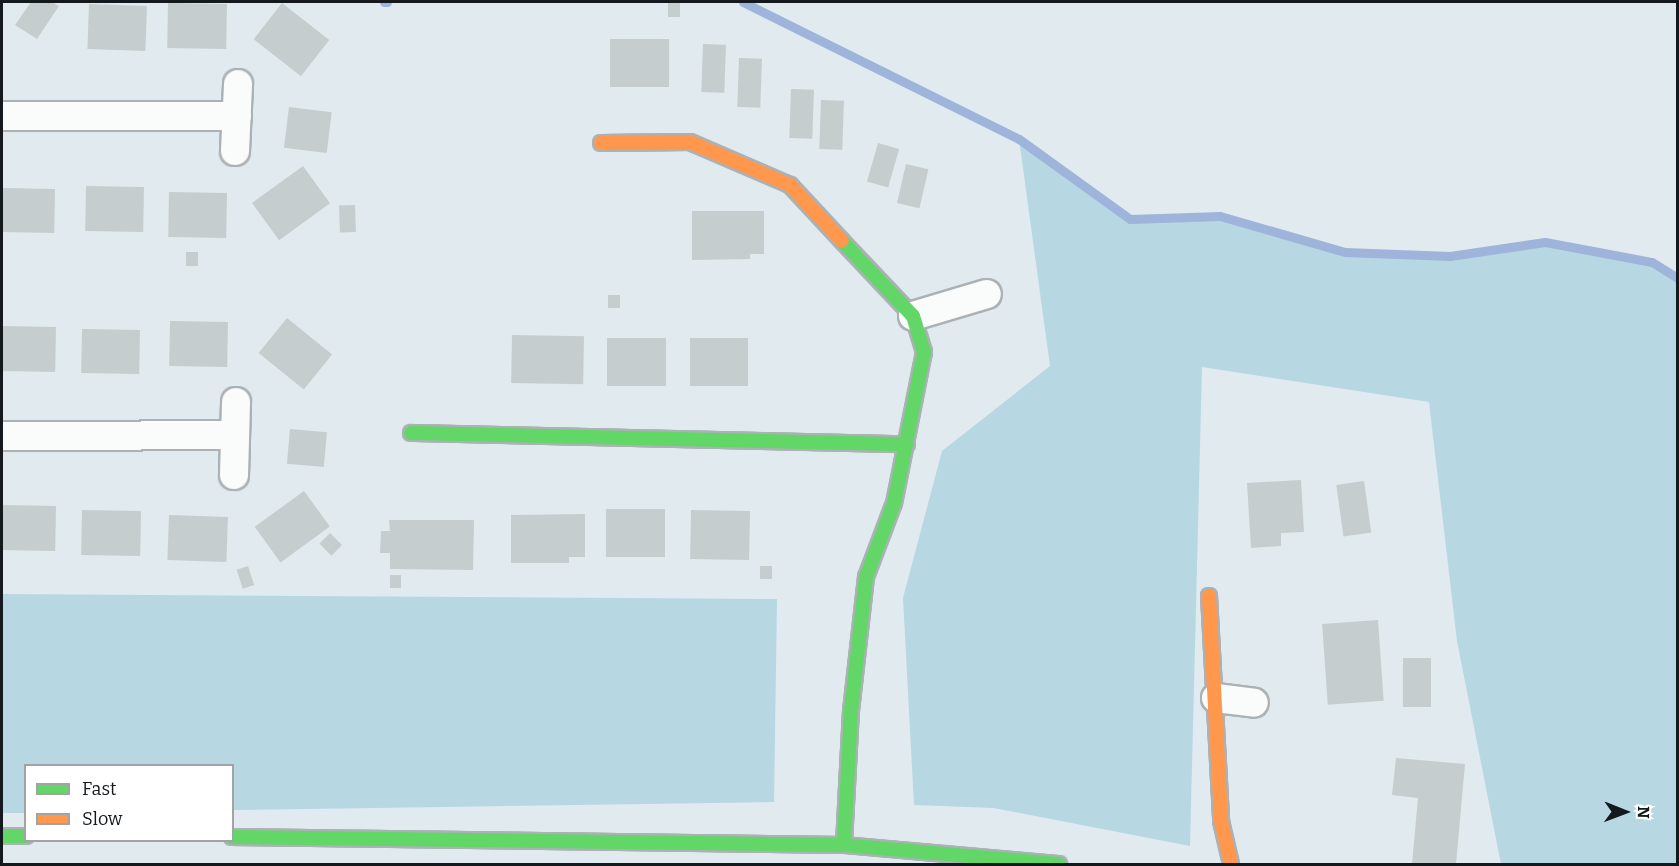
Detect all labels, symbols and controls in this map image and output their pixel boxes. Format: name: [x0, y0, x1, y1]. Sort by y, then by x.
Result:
legend: [24, 764, 234, 842]
text: Fast: [82, 778, 117, 800]
north arrow: [1595, 782, 1655, 842]
text: N: [1634, 806, 1653, 819]
text: Slow: [82, 808, 122, 830]

